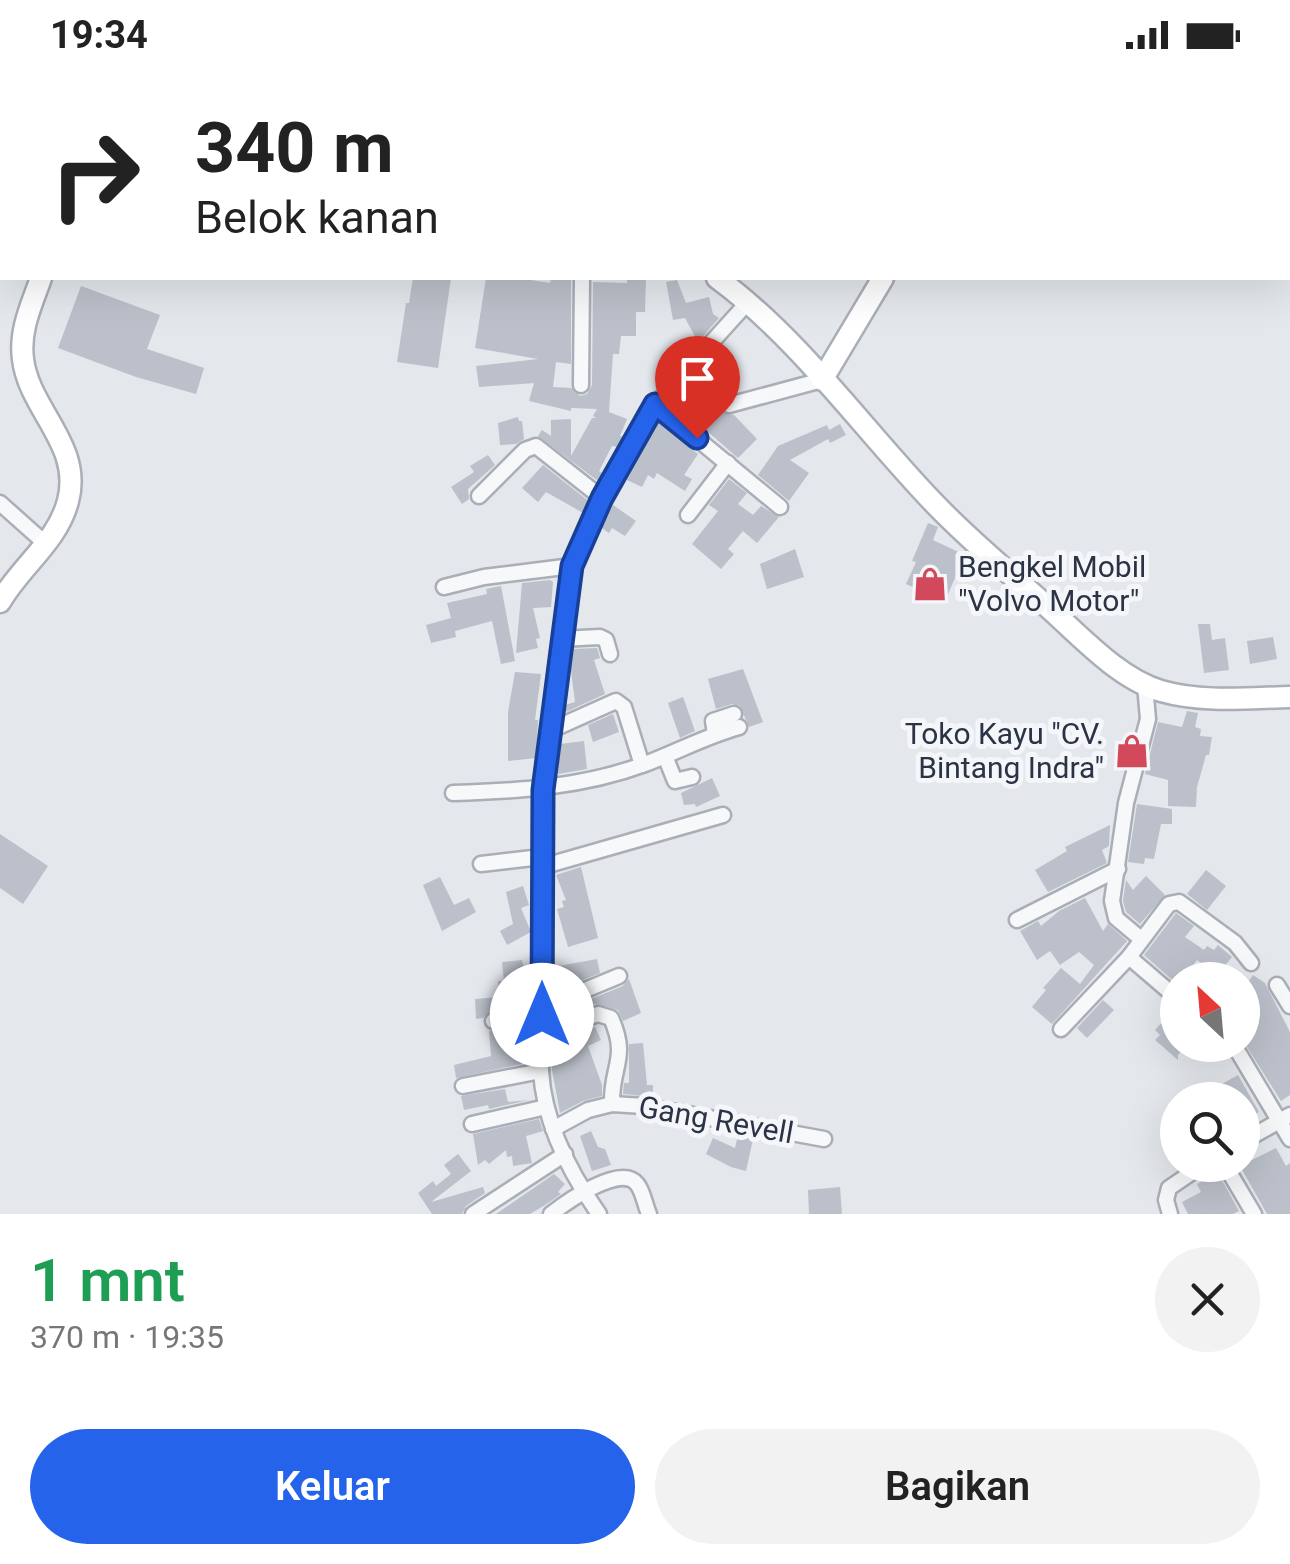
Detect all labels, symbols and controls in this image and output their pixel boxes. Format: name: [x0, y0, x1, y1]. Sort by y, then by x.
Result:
text: 19:34: [50, 13, 148, 57]
text: 340 m: [195, 107, 394, 189]
icon: right: [30, 110, 160, 240]
text: Belok kanan: [195, 191, 439, 244]
pin: [655, 336, 740, 439]
icon: arrive: [670, 351, 725, 406]
place label: Bengkel Mobil "Volvo Motor": [958, 549, 1146, 618]
shop icon: Bengkel Mobil "Volvo Motor": [911, 565, 949, 603]
place label: Toko Kayu "CV. Bintang Indra": [905, 716, 1104, 785]
shop icon: Toko Kayu "CV. Bintang Indra": [1113, 732, 1151, 770]
north arrow: [1160, 962, 1260, 1062]
map controls: [1160, 962, 1260, 1182]
position arrow: [490, 963, 594, 1067]
button: search: [1160, 1082, 1260, 1182]
street label: Gang Revell: [636, 1089, 796, 1150]
text: 1 mnt: [30, 1245, 185, 1316]
button: close: [1155, 1247, 1260, 1352]
text: 370 m · 19:35: [30, 1318, 224, 1356]
button: Keluar: [30, 1429, 635, 1544]
button: Bagikan: [655, 1429, 1260, 1544]

